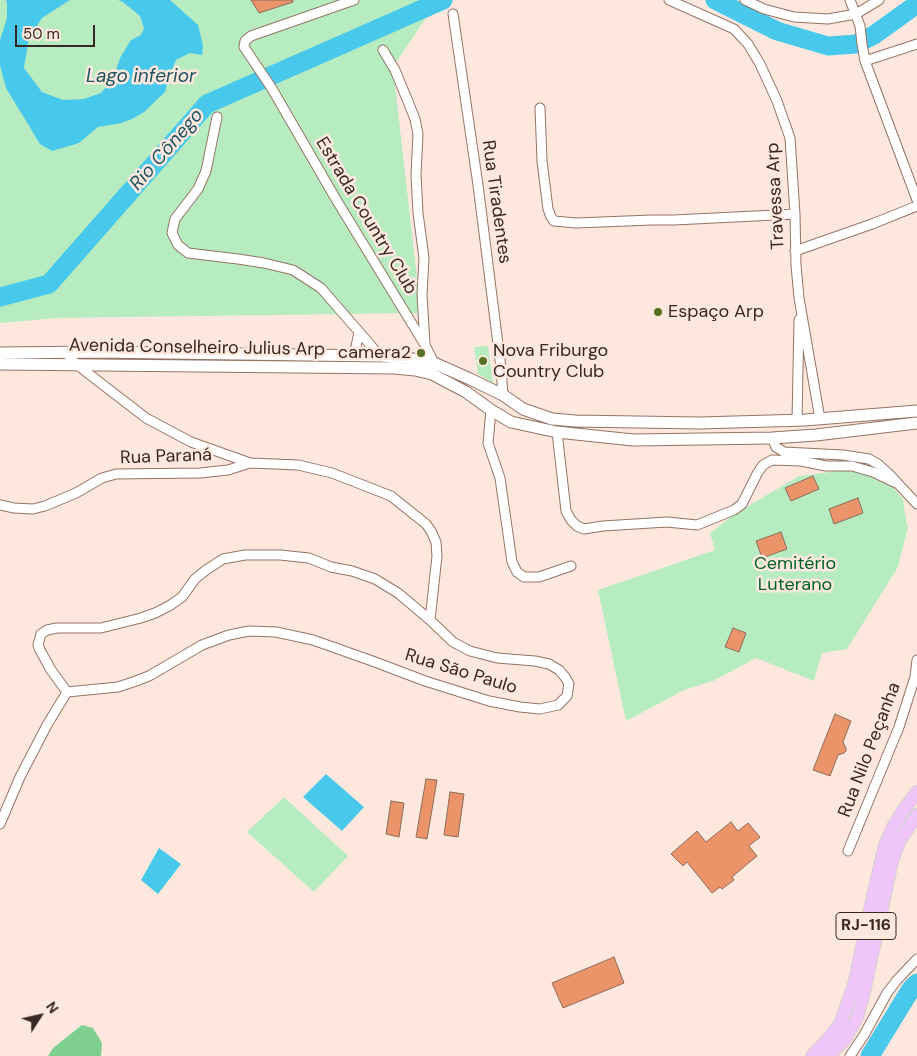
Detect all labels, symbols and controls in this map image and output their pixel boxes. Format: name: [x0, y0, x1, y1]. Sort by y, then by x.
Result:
scale bar: [18, 15, 98, 47]
text: 50 m: [23, 24, 60, 44]
water label: Lago inferior: [86, 66, 196, 88]
water label: Rio Cônego: [125, 105, 209, 195]
street label: Estrada Country Club: [311, 134, 421, 298]
street label: Rua Tiradentes: [477, 139, 515, 265]
street label: Travessa Arp: [762, 142, 790, 250]
place label: Espaço Arp: [668, 301, 764, 323]
marker: Espaço Arp: [652, 306, 664, 318]
street label: Avenida Conselheiro Julius Arp: [69, 335, 325, 361]
place label: Nova Friburgo Country Club: [493, 340, 608, 382]
place label: camera2: [338, 342, 411, 364]
marker: camera2: [415, 347, 427, 359]
marker: Nova Friburgo Country Club: [477, 355, 489, 367]
street label: Rua Paraná: [120, 445, 212, 469]
park label: Cemitério Luterano: [754, 553, 836, 596]
street label: Rua São Paulo: [402, 645, 520, 699]
street label: Rua Nilo Peçanha: [834, 680, 906, 820]
road number: RJ-116: [836, 912, 896, 939]
north arrow: [15, 991, 65, 1041]
text: N: [42, 998, 63, 1017]

